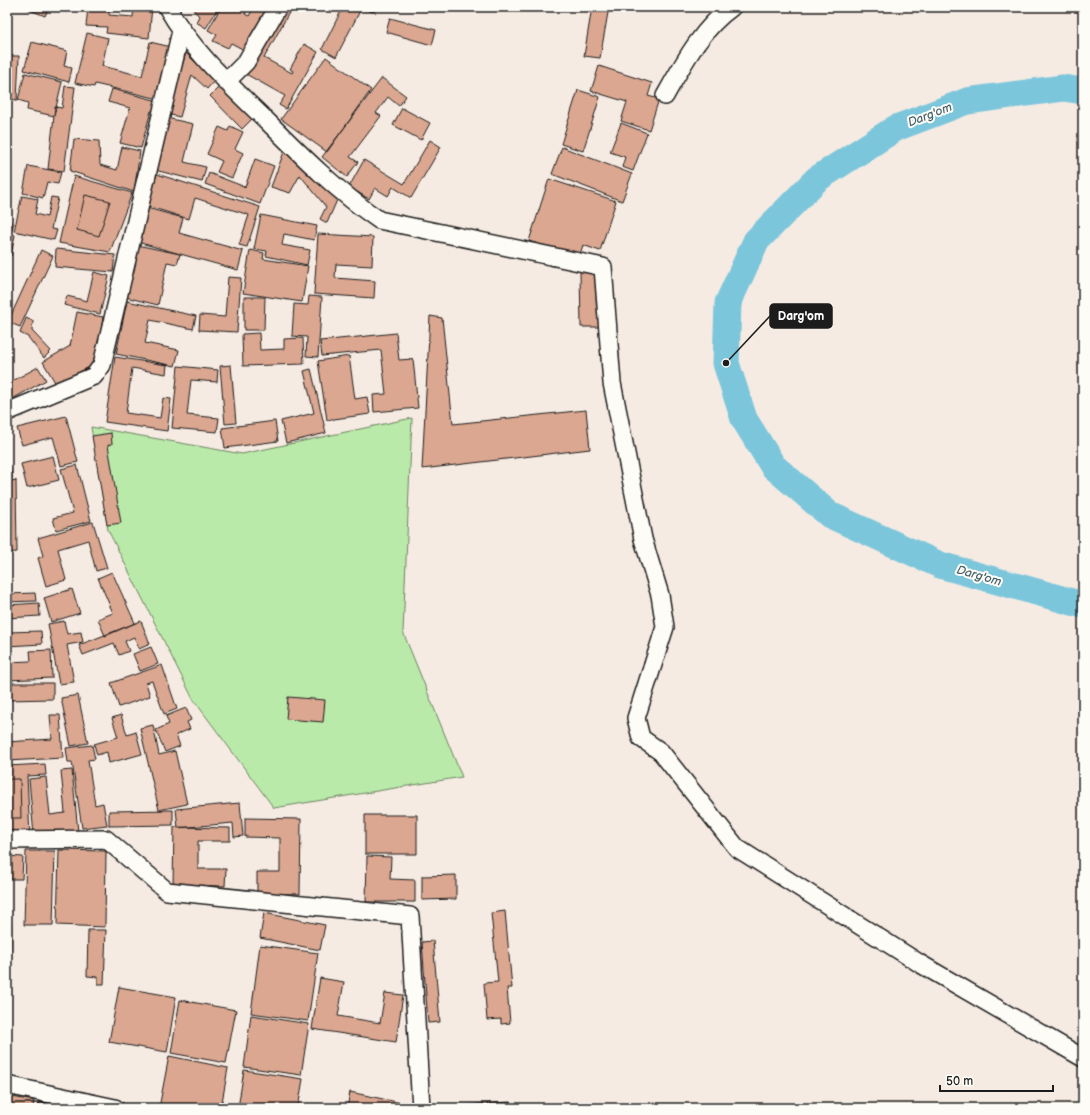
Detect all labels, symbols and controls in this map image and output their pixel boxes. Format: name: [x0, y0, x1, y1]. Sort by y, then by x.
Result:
water label: Darg'om: [906, 100, 954, 130]
callout: Darg'om: [770, 304, 832, 328]
text: Darg'om: [778, 309, 824, 324]
water label: Darg'om: [955, 562, 1003, 590]
scale bar: [940, 1067, 1053, 1093]
text: 50 m: [946, 1074, 973, 1089]

